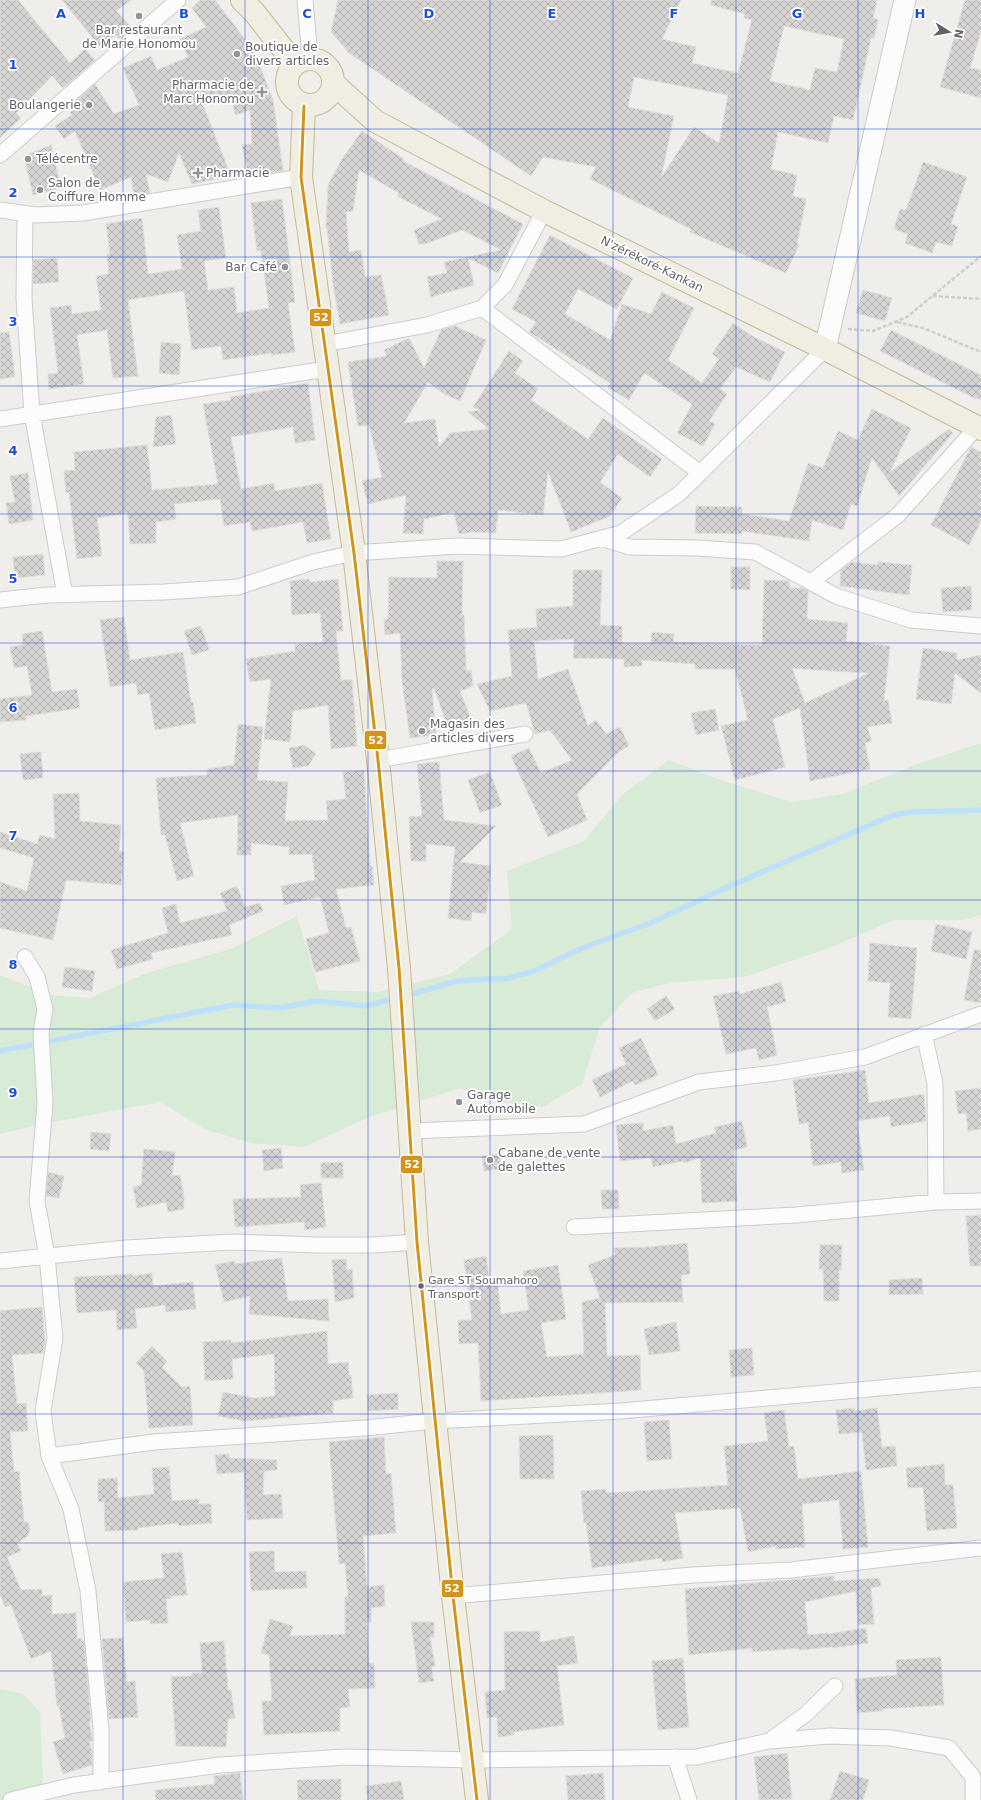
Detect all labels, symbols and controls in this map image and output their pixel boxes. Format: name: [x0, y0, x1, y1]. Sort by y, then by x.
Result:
text: A: [56, 6, 66, 21]
text: B: [179, 6, 189, 21]
text: C: [302, 6, 312, 21]
text: D: [424, 6, 435, 21]
text: E: [548, 6, 556, 21]
text: F: [670, 6, 678, 21]
text: G: [792, 6, 802, 21]
text: H: [915, 6, 925, 21]
marker: Bar restaurant de Marie Honomou: [134, 11, 144, 21]
north arrow: [929, 12, 969, 52]
place label: Bar restaurant de Marie Honomou: [82, 23, 196, 51]
text: N: [951, 28, 966, 40]
place label: Boutique de divers articles: [245, 40, 329, 68]
marker: Boutique de divers articles: [232, 49, 242, 59]
text: 1: [8, 57, 18, 72]
place label: Pharmacie de Marc Honomou: [163, 78, 254, 106]
marker: Pharmacie de Marc Honomou: [257, 87, 267, 97]
place label: Boulangerie: [9, 98, 81, 112]
marker: Boulangerie: [84, 100, 94, 110]
place label: Télécentre: [35, 152, 98, 166]
marker: Télécentre: [23, 154, 33, 164]
place label: Pharmacie: [206, 166, 269, 180]
marker: Pharmacie: [193, 168, 203, 178]
place label: Salon de Coiffure Homme: [48, 176, 146, 204]
text: 2: [8, 185, 18, 200]
marker: Salon de Coiffure Homme: [35, 185, 45, 195]
street label: N'zérékoré-Kankan: [598, 233, 706, 295]
place label: Bar Café: [225, 260, 277, 274]
marker: Bar Café: [280, 262, 290, 272]
line badge: 52: [309, 308, 332, 327]
text: 52: [313, 311, 329, 324]
text: 3: [8, 314, 18, 329]
text: 4: [8, 443, 18, 458]
text: 5: [8, 571, 18, 586]
text: 6: [8, 700, 18, 715]
place label: Magasin des articles divers: [430, 717, 514, 745]
marker: Magasin des articles divers: [417, 726, 427, 736]
line badge: 52: [364, 730, 387, 750]
text: 52: [368, 734, 384, 747]
text: 7: [8, 828, 18, 843]
text: 8: [8, 957, 18, 972]
text: 9: [8, 1085, 18, 1100]
place label: Garage Automobile: [467, 1088, 536, 1116]
marker: Garage Automobile: [454, 1097, 464, 1107]
place label: Cabane de vente de galettes: [498, 1146, 601, 1174]
line badge: 52: [400, 1155, 423, 1174]
marker: Cabane de vente de galettes: [485, 1155, 495, 1165]
text: 52: [404, 1158, 420, 1171]
place label: Gare ST Soumahoro Transport: [427, 1274, 538, 1301]
marker: Gare ST Soumahoro Transport: [416, 1281, 426, 1291]
line badge: 52: [441, 1579, 464, 1598]
text: 52: [444, 1582, 460, 1595]

